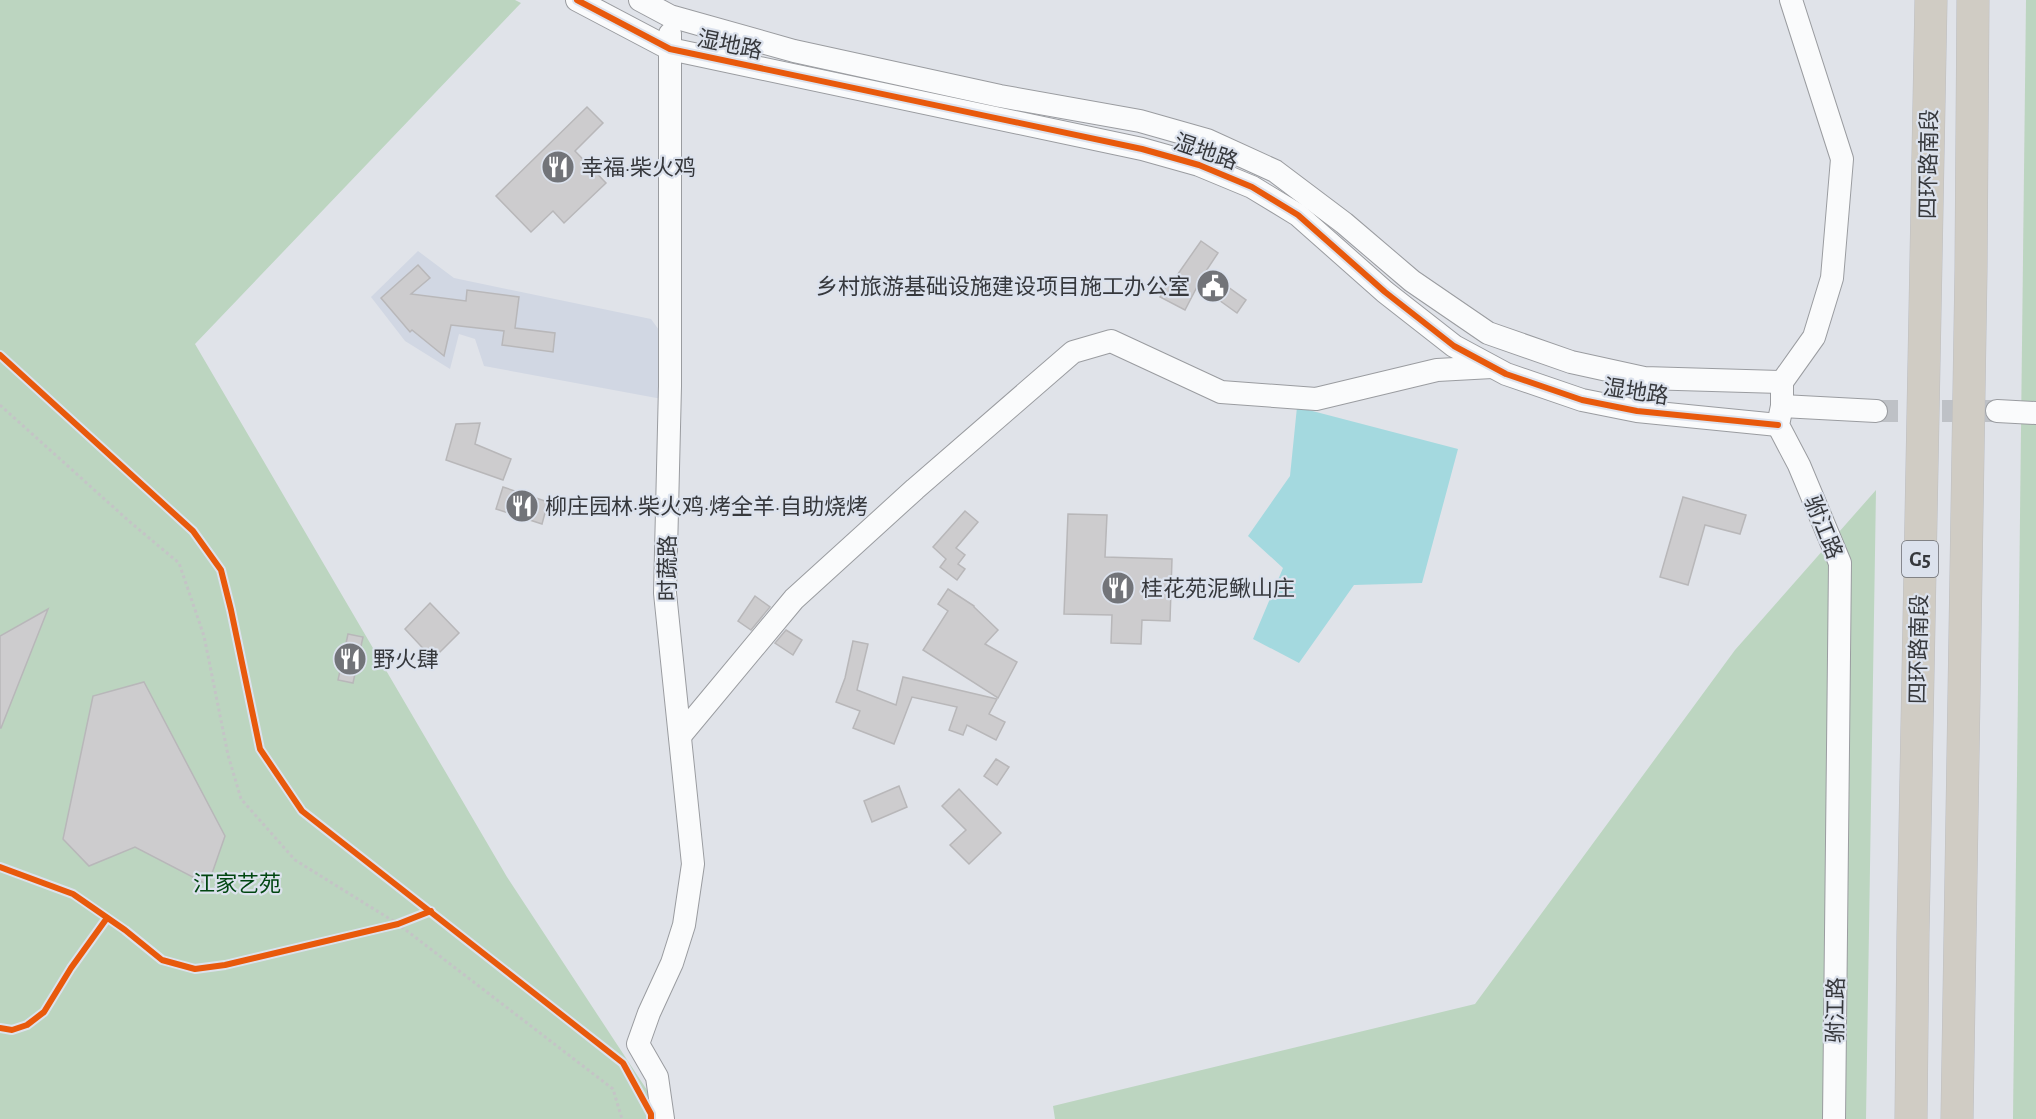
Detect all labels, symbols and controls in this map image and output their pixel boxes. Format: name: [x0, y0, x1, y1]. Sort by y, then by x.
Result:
street label: 湿地路: [695, 26, 765, 63]
street label: 四环路南段: [1916, 109, 1941, 219]
street label: 湿地路: [1171, 130, 1241, 173]
restaurant icon: 幸福·柴火鸡: [540, 149, 576, 185]
place label: 幸福·柴火鸡: [581, 156, 696, 179]
public building icon: 乡村旅游基础设施建设项目施工办公室: [1195, 268, 1231, 304]
place label: 乡村旅游基础设施建设项目施工办公室: [816, 275, 1190, 298]
street label: 湿地路: [1602, 375, 1670, 408]
restaurant icon: 柳庄园林·柴火鸡·烤全羊·自助烧烤: [504, 488, 540, 524]
street label: 驸江路: [1801, 492, 1847, 562]
place label: 柳庄园林·柴火鸡·烤全羊·自助烧烤: [545, 495, 868, 518]
street label: 时蔬路: [656, 535, 679, 601]
road number: G5: [1902, 541, 1938, 577]
restaurant icon: 桂花苑泥鳅山庄: [1100, 570, 1136, 606]
place label: 桂花苑泥鳅山庄: [1141, 577, 1295, 600]
street label: 四环路南段: [1906, 594, 1931, 704]
restaurant icon: 野火肆: [332, 641, 368, 677]
place label: 野火肆: [373, 648, 439, 671]
park label: 江家艺苑: [193, 872, 281, 895]
street label: 驸江路: [1823, 977, 1848, 1043]

